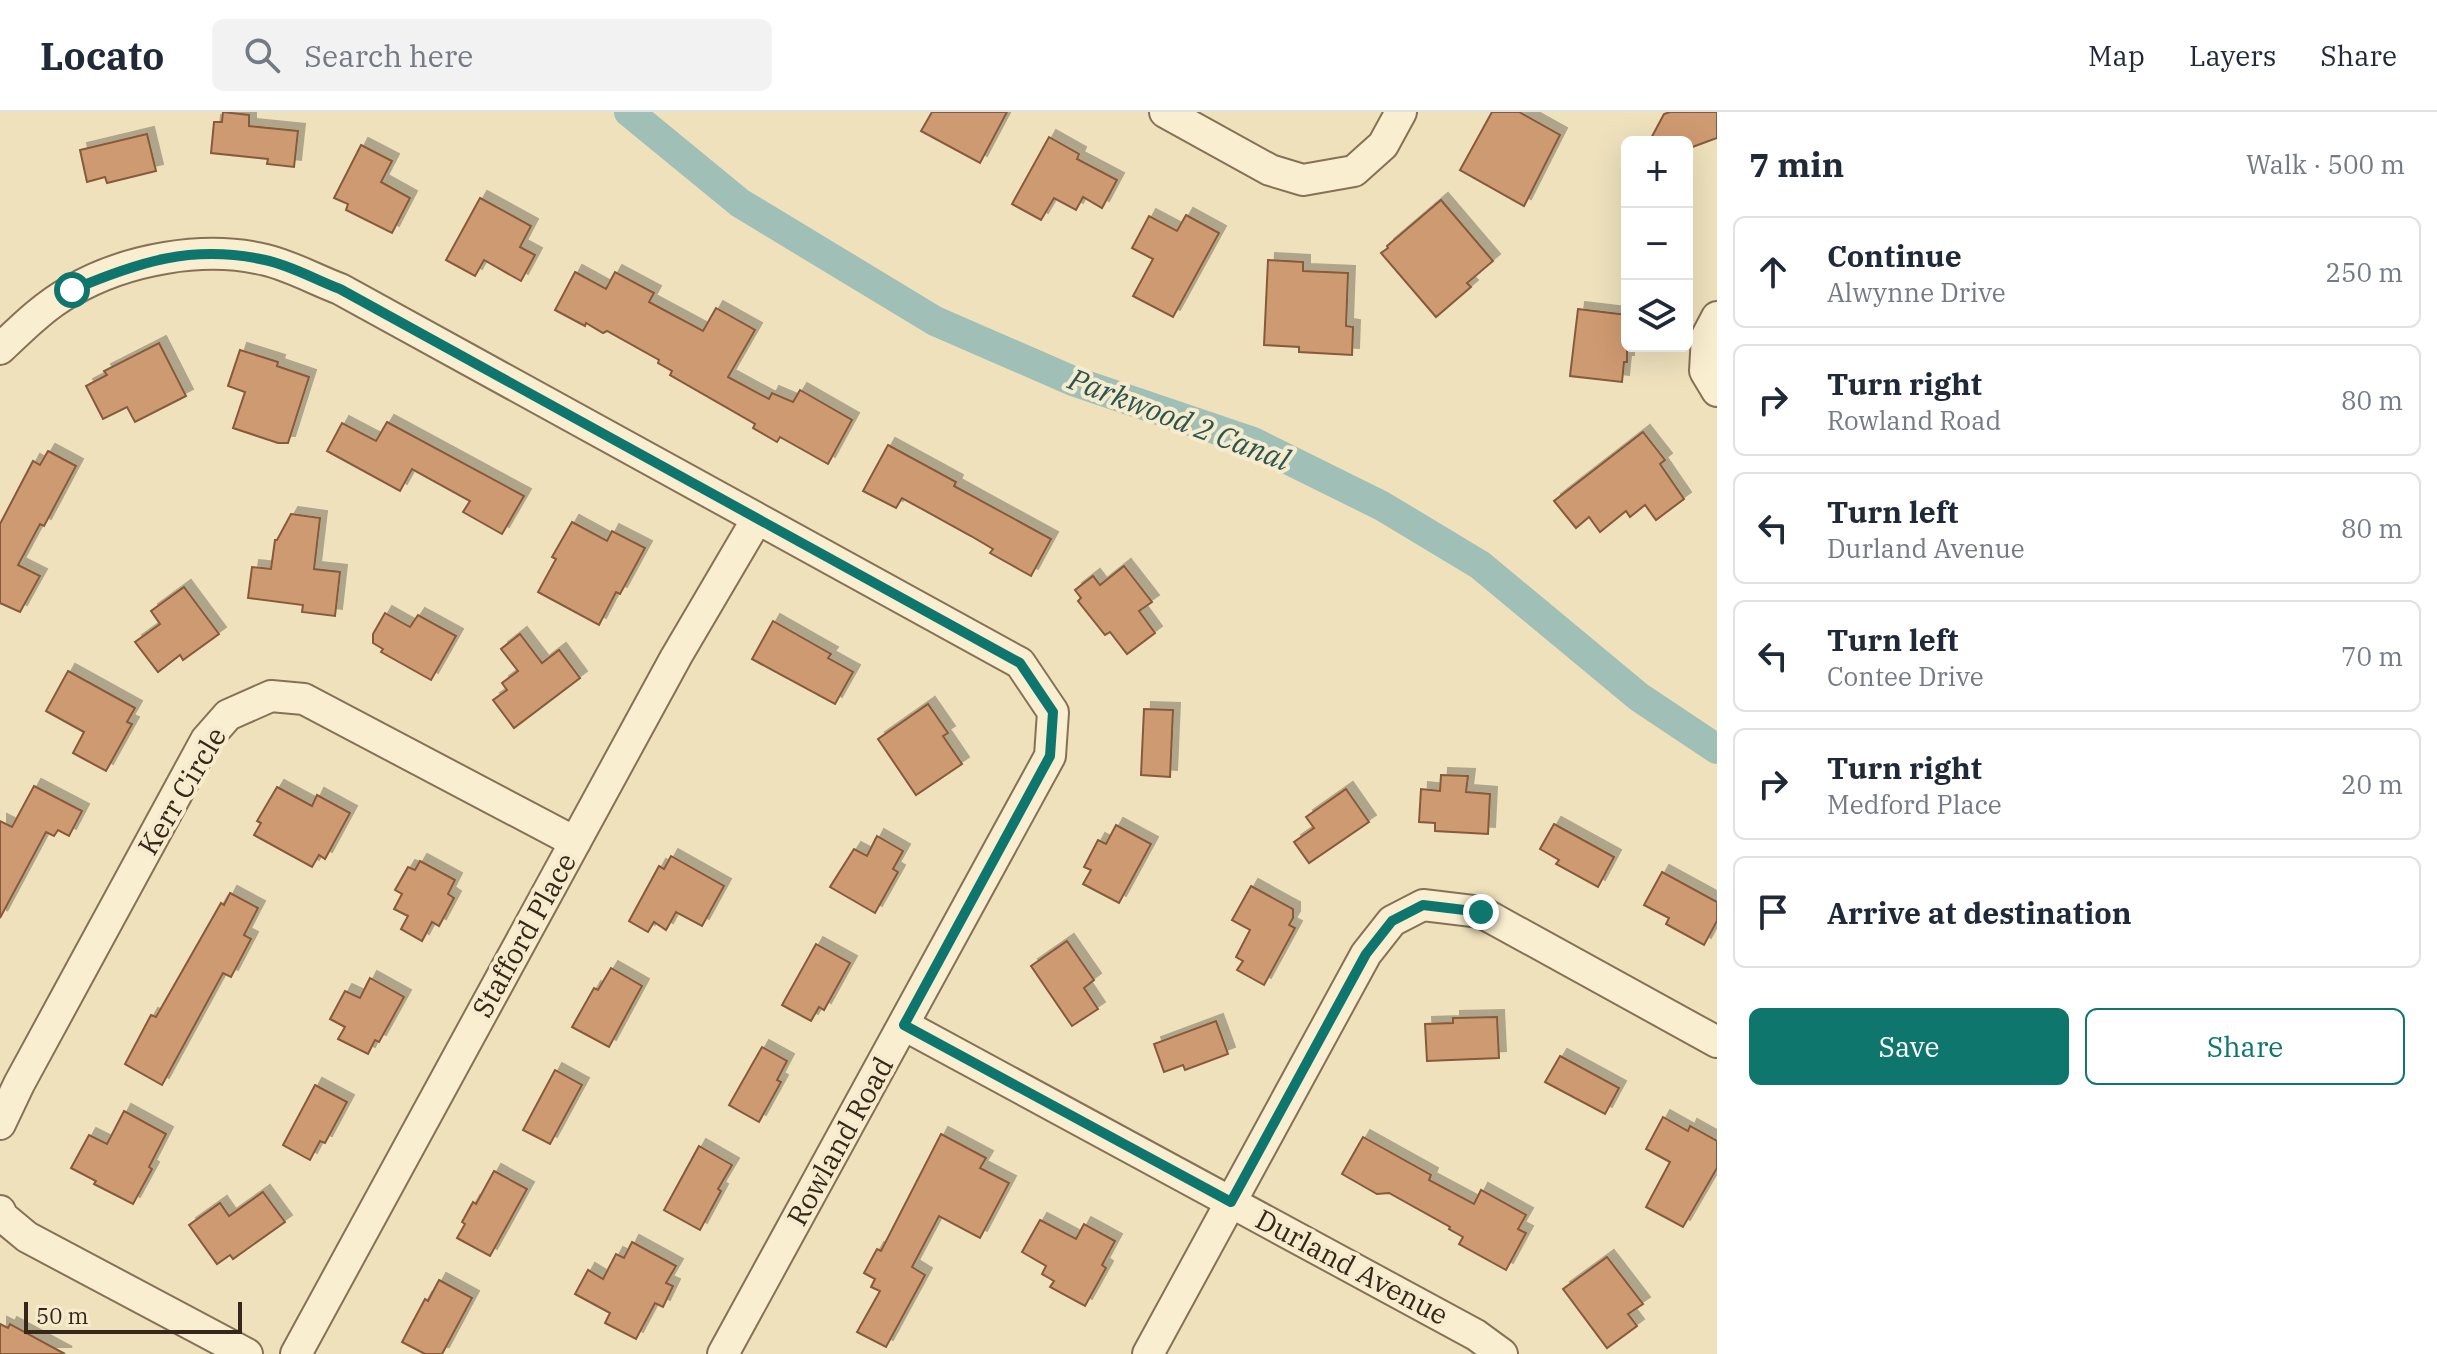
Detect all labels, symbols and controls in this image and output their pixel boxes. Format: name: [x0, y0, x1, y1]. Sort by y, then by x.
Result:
search box: [212, 19, 772, 91]
text: Locato: [40, 31, 164, 80]
icon: search: [240, 33, 284, 77]
text: Search here: [304, 36, 473, 75]
text: Map: [2088, 37, 2145, 74]
text: Layers: [2189, 37, 2276, 74]
text: Share: [2320, 37, 2397, 74]
map controls: [1621, 136, 1693, 352]
button: +: [1621, 136, 1693, 208]
text: 7 min: [1749, 142, 1844, 186]
text: Walk · 500 m: [2246, 147, 2405, 181]
button: −: [1621, 208, 1693, 280]
text: Continue: [1827, 236, 1962, 275]
icon: ahead: [1751, 250, 1795, 294]
text: 250 m: [2325, 255, 2403, 289]
route start: [54, 272, 90, 308]
text: Alwynne Drive: [1827, 275, 2006, 309]
button: layers: [1621, 280, 1693, 352]
water label: Parkwood 2 Canal: [1063, 358, 1296, 479]
text: Turn right: [1827, 364, 1982, 403]
icon: right: [1751, 378, 1795, 422]
text: 80 m: [2341, 383, 2403, 417]
text: Rowland Road: [1827, 403, 2001, 437]
text: Turn left: [1827, 492, 1959, 531]
icon: left: [1751, 506, 1795, 550]
text: 80 m: [2341, 511, 2403, 545]
text: Durland Avenue: [1827, 531, 2025, 565]
text: Turn left: [1827, 620, 1959, 659]
icon: left: [1751, 634, 1795, 678]
text: 70 m: [2341, 639, 2403, 673]
text: Contee Drive: [1827, 659, 1984, 693]
street label: Kerr Circle: [129, 720, 234, 861]
text: Turn right: [1827, 748, 1982, 787]
icon: right: [1751, 762, 1795, 806]
text: 20 m: [2341, 767, 2403, 801]
text: Medford Place: [1827, 787, 2002, 821]
street label: Stafford Place: [463, 846, 584, 1024]
icon: arrive: [1751, 890, 1795, 934]
text: Arrive at destination: [1827, 893, 2132, 932]
route end: [1463, 894, 1499, 930]
button: Save: [1749, 1008, 2069, 1085]
button: Share: [2085, 1008, 2405, 1085]
street label: Rowland Road: [778, 1050, 901, 1232]
street label: Durland Avenue: [1250, 1200, 1455, 1333]
scale bar: [24, 1298, 242, 1334]
text: 50 m: [36, 1301, 88, 1330]

